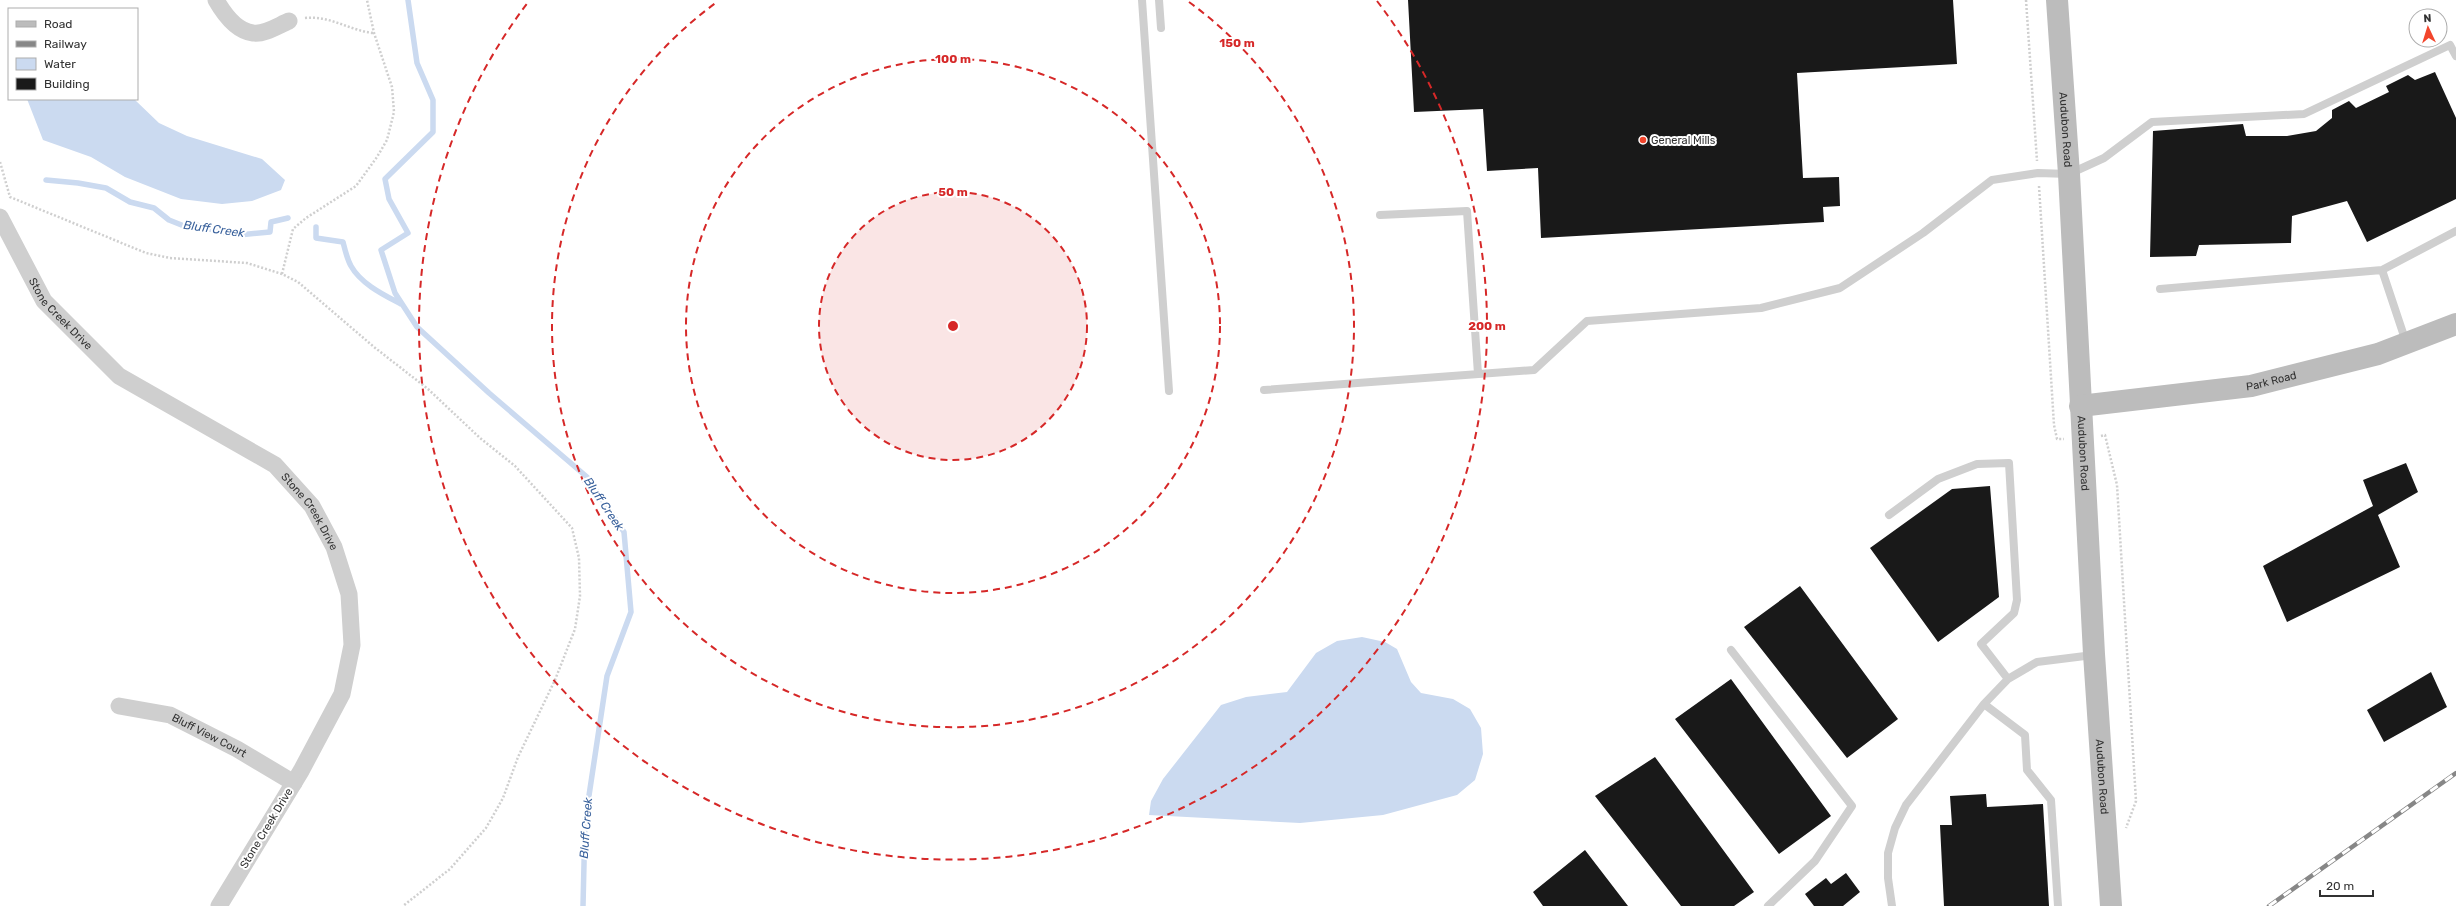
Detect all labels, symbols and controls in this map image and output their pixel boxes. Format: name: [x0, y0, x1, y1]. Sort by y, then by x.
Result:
legend: [8, 8, 138, 100]
north arrow: [2408, 8, 2448, 48]
text: N: [2423, 12, 2432, 25]
text: Road: [44, 17, 72, 31]
text: 150 m: [1219, 36, 1255, 50]
text: Railway: [44, 37, 87, 51]
text: 100 m: [935, 52, 971, 66]
text: Water: [44, 57, 76, 71]
text: Building: [44, 77, 90, 91]
street label: Audubon Road: [2056, 92, 2075, 168]
place label: General Mills: [1651, 134, 1716, 147]
marker: General Mills: [1638, 135, 1648, 145]
text: 50 m: [938, 185, 968, 199]
water label: Bluff Creek: [183, 218, 246, 240]
street label: Stone Creek Drive: [26, 276, 95, 353]
centre of rings: [946, 319, 960, 333]
text: 200 m: [1468, 319, 1506, 333]
street label: Park Road: [2245, 369, 2298, 394]
street label: Audubon Road: [2075, 415, 2091, 491]
street label: Stone Creek Drive: [278, 470, 340, 553]
water label: Bluff Creek: [581, 475, 627, 534]
street label: Bluff View Court: [170, 711, 249, 761]
street label: Audubon Road: [2093, 739, 2111, 815]
street label: Stone Creek Drive: [237, 786, 296, 871]
water label: Bluff Creek: [577, 796, 595, 859]
scale bar: [2320, 872, 2373, 898]
text: 20 m: [2326, 879, 2354, 893]

